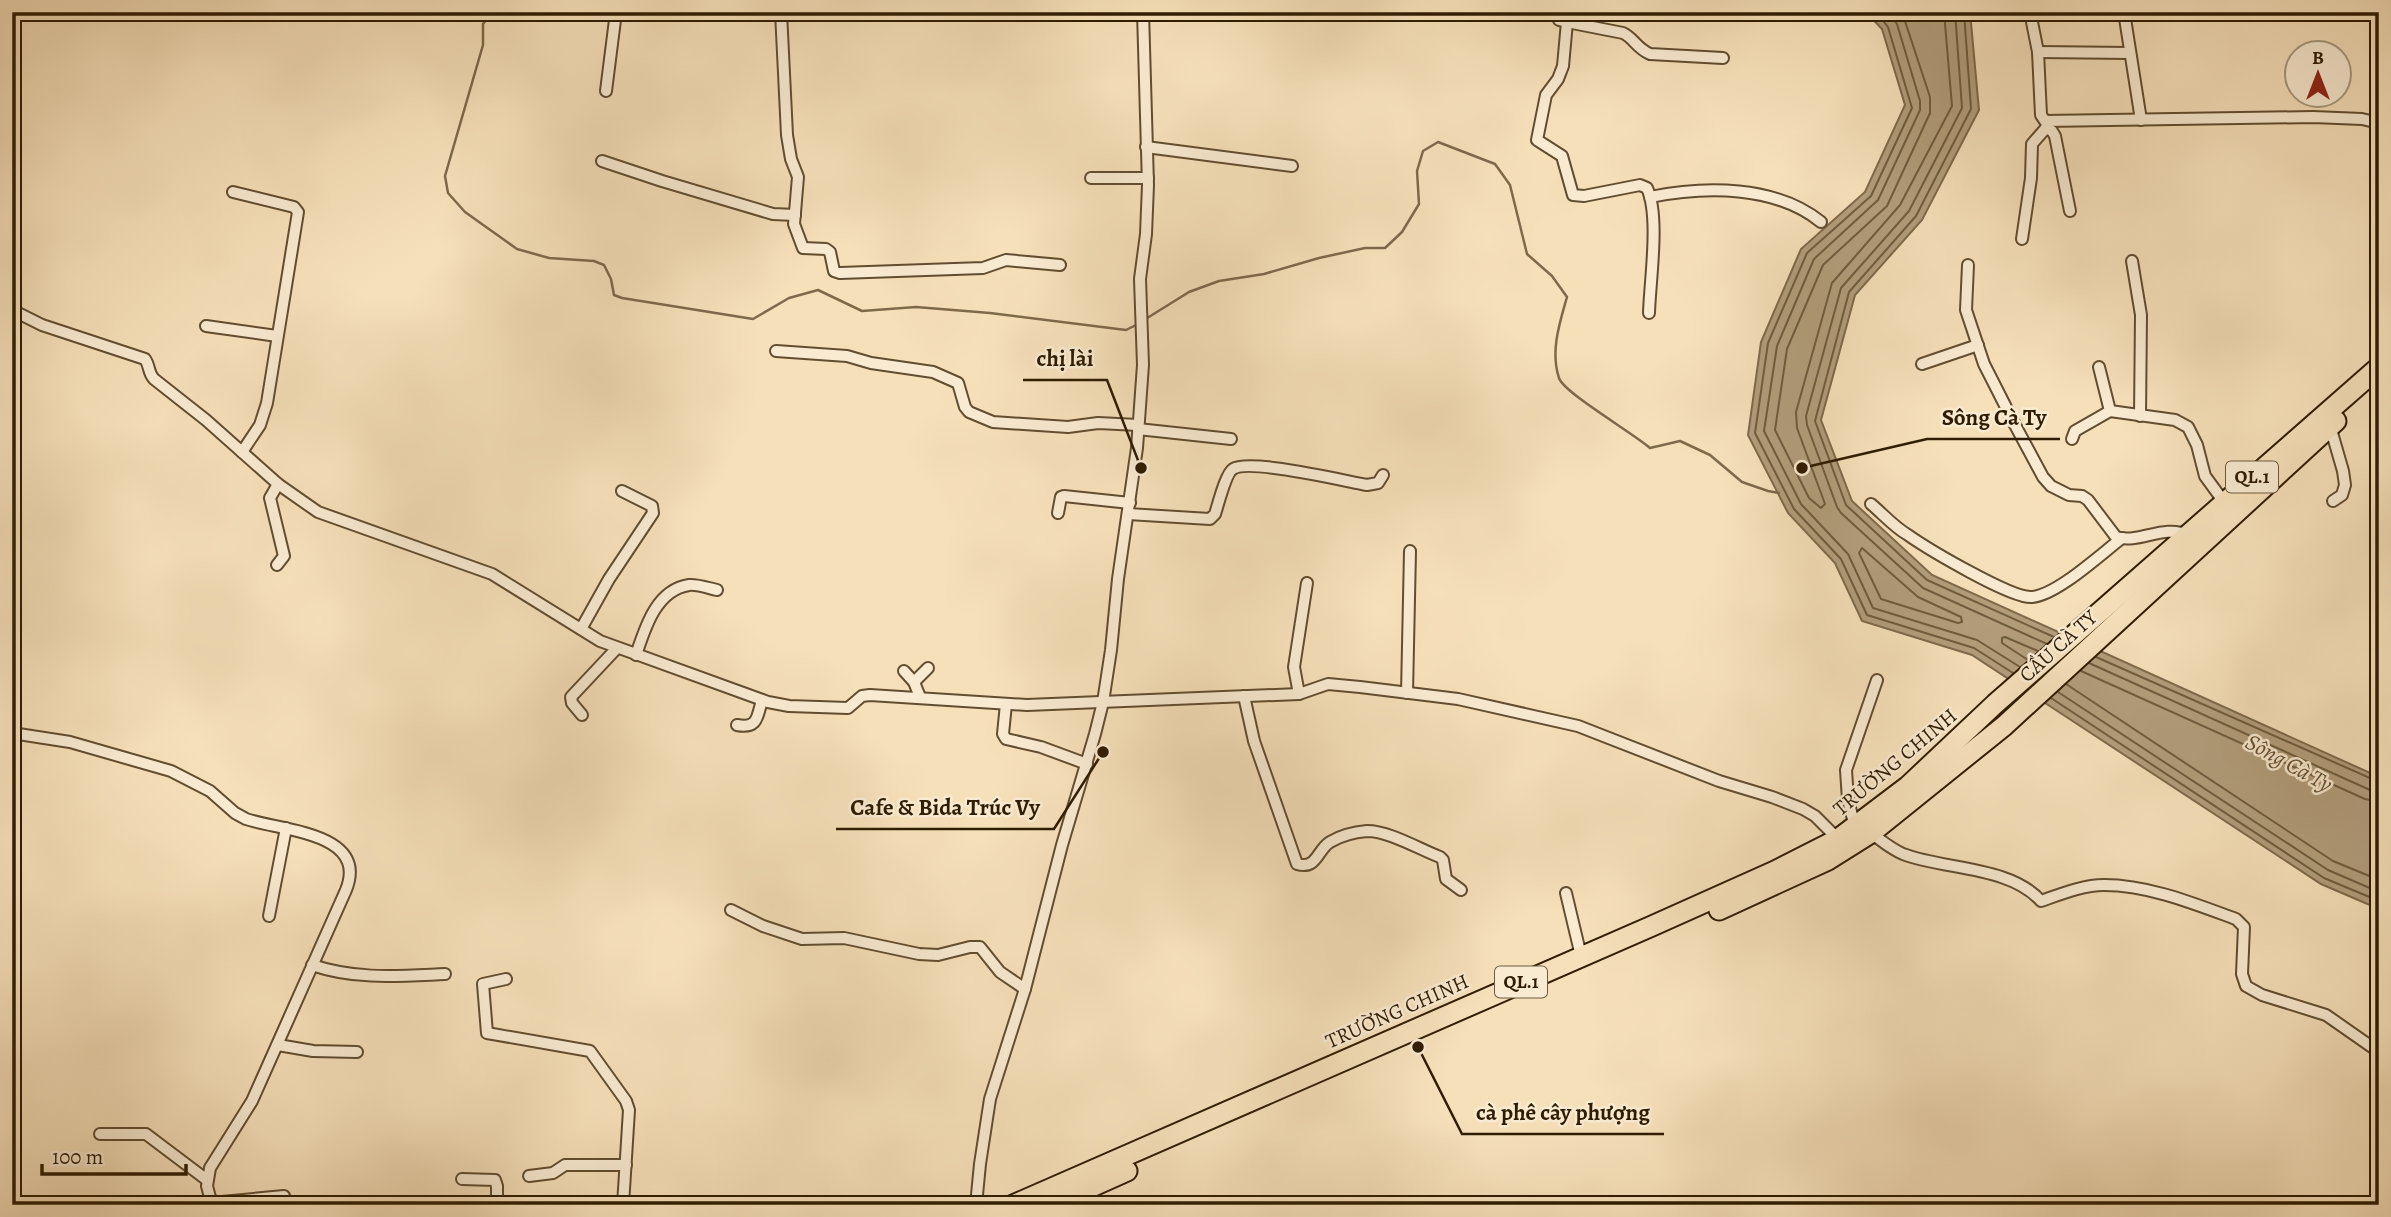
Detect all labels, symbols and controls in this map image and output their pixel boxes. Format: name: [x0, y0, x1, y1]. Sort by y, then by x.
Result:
north arrow: [2282, 38, 2352, 108]
text: B: [2312, 45, 2324, 71]
callout: chị lài: [1023, 336, 1107, 380]
text: chị lài: [1037, 343, 1094, 374]
callout: Sông Cà Ty: [1927, 395, 2060, 439]
text: Sông Cà Ty: [1942, 402, 2048, 433]
road number: QL.1: [2226, 462, 2278, 492]
street label: CẦU CÀ TY: [2013, 603, 2104, 689]
street label: TRƯỜNG CHINH: [1827, 702, 1963, 822]
water label: Sông Cà Ty: [2240, 726, 2338, 800]
callout: Cafe & Bida Trúc Vy: [836, 785, 1054, 829]
text: Cafe & Bida Trúc Vy: [850, 792, 1041, 823]
road number: QL.1: [1495, 966, 1547, 998]
street label: TRƯỜNG CHINH: [1321, 967, 1473, 1055]
callout: cà phê cây phượng: [1462, 1090, 1664, 1134]
text: cà phê cây phượng: [1476, 1097, 1650, 1128]
scale bar: [42, 1133, 186, 1177]
text: 100 m: [52, 1143, 103, 1171]

